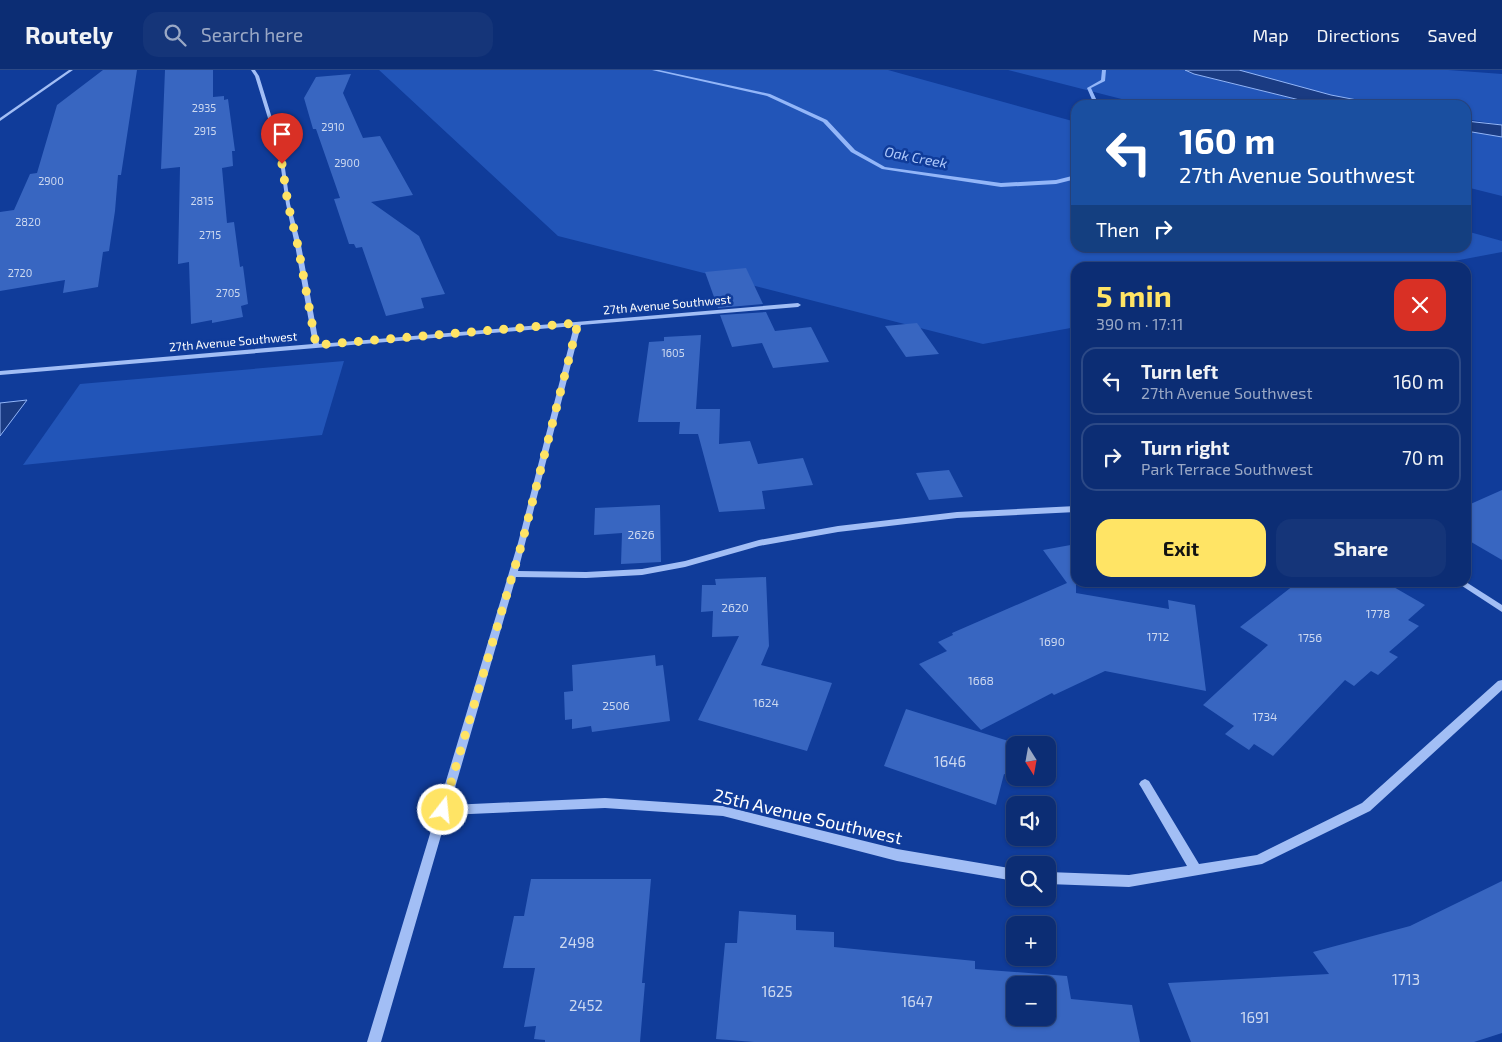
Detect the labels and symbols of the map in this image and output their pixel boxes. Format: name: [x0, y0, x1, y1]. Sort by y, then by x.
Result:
house number: 2935: [192, 101, 216, 114]
pin: [261, 113, 303, 164]
house number: 2910: [321, 120, 345, 133]
house number: 2915: [194, 124, 216, 137]
water label: Oak Creek: [883, 143, 949, 171]
house number: 2900: [334, 156, 360, 169]
house number: 2900: [38, 174, 64, 187]
house number: 2815: [190, 194, 214, 207]
house number: 2820: [15, 215, 41, 228]
house number: 2715: [199, 228, 221, 241]
house number: 2720: [8, 266, 32, 279]
house number: 2705: [216, 286, 240, 299]
street label: 27th Avenue Southwest: [602, 291, 732, 317]
street label: 27th Avenue Southwest: [168, 328, 298, 354]
house number: 1605: [661, 346, 685, 359]
house number: 2626: [627, 527, 655, 541]
house number: 2620: [721, 600, 749, 614]
house number: 1778: [1366, 606, 1390, 620]
house number: 1712: [1147, 629, 1169, 643]
house number: 1756: [1298, 630, 1322, 644]
house number: 1690: [1039, 634, 1065, 648]
house number: 1668: [968, 673, 994, 687]
house number: 1624: [753, 695, 779, 709]
house number: 2506: [602, 698, 630, 712]
house number: 1734: [1253, 709, 1277, 723]
north arrow: [1006, 736, 1056, 786]
house number: 1646: [934, 752, 966, 770]
position arrow: [416, 783, 468, 835]
street label: 25th Avenue Southwest: [711, 784, 905, 848]
house number: 2498: [559, 933, 595, 951]
house number: 1713: [1392, 970, 1420, 988]
house number: 1625: [761, 982, 793, 1000]
house number: 1647: [901, 992, 933, 1010]
house number: 2452: [569, 996, 603, 1014]
house number: 1691: [1240, 1008, 1270, 1026]

